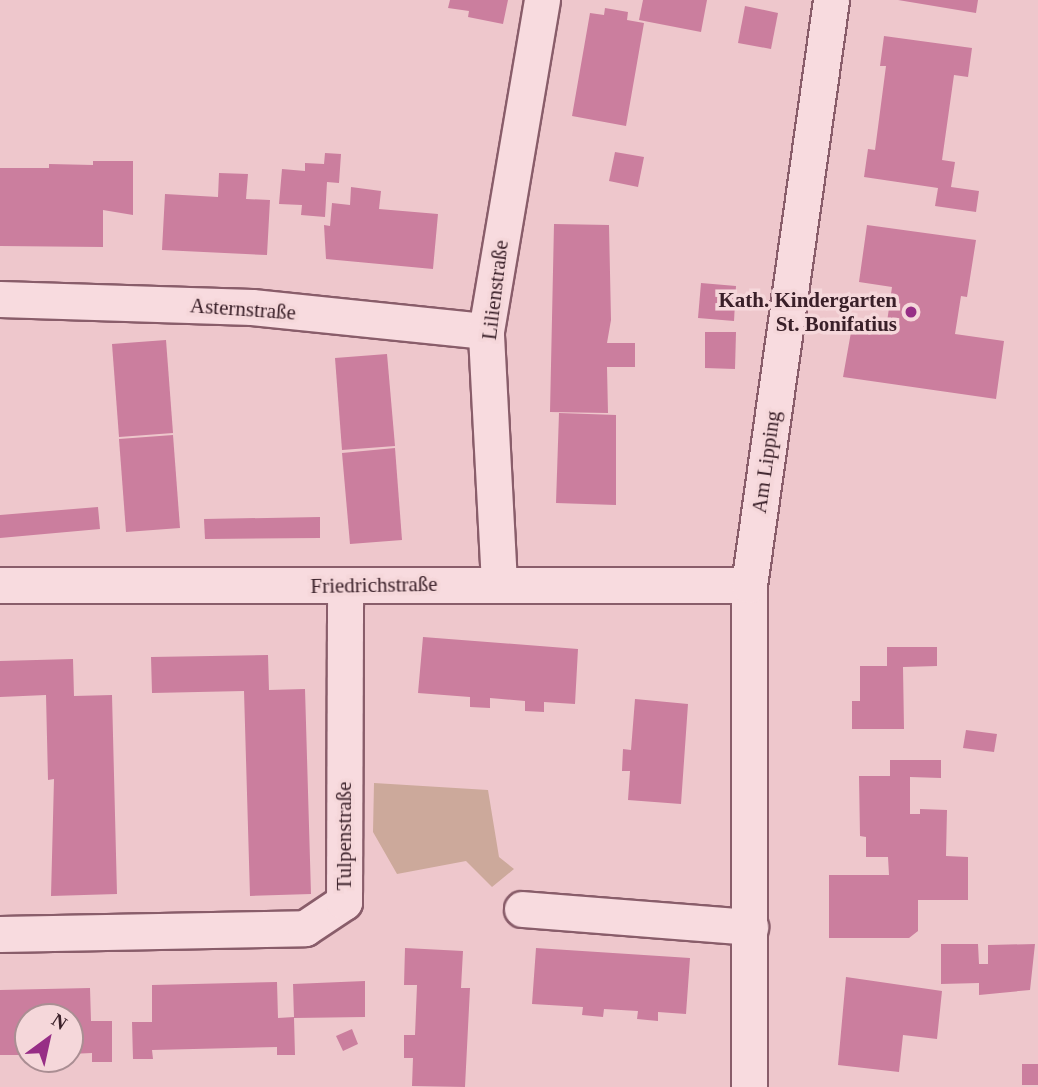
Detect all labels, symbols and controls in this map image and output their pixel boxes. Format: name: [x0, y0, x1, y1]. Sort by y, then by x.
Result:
street label: Lilienstraße: [476, 239, 514, 341]
place label: Kath. Kindergarten St. Bonifatius: [719, 287, 897, 337]
street label: Asternstraße: [189, 293, 297, 325]
marker: Kath. Kindergarten St. Bonifatius: [903, 304, 919, 320]
street label: Am Lipping: [746, 409, 786, 515]
street label: Friedrichstraße: [310, 571, 438, 599]
street label: Tulpenstraße: [331, 782, 357, 890]
north arrow: [14, 1003, 84, 1073]
text: N: [48, 1009, 71, 1034]

